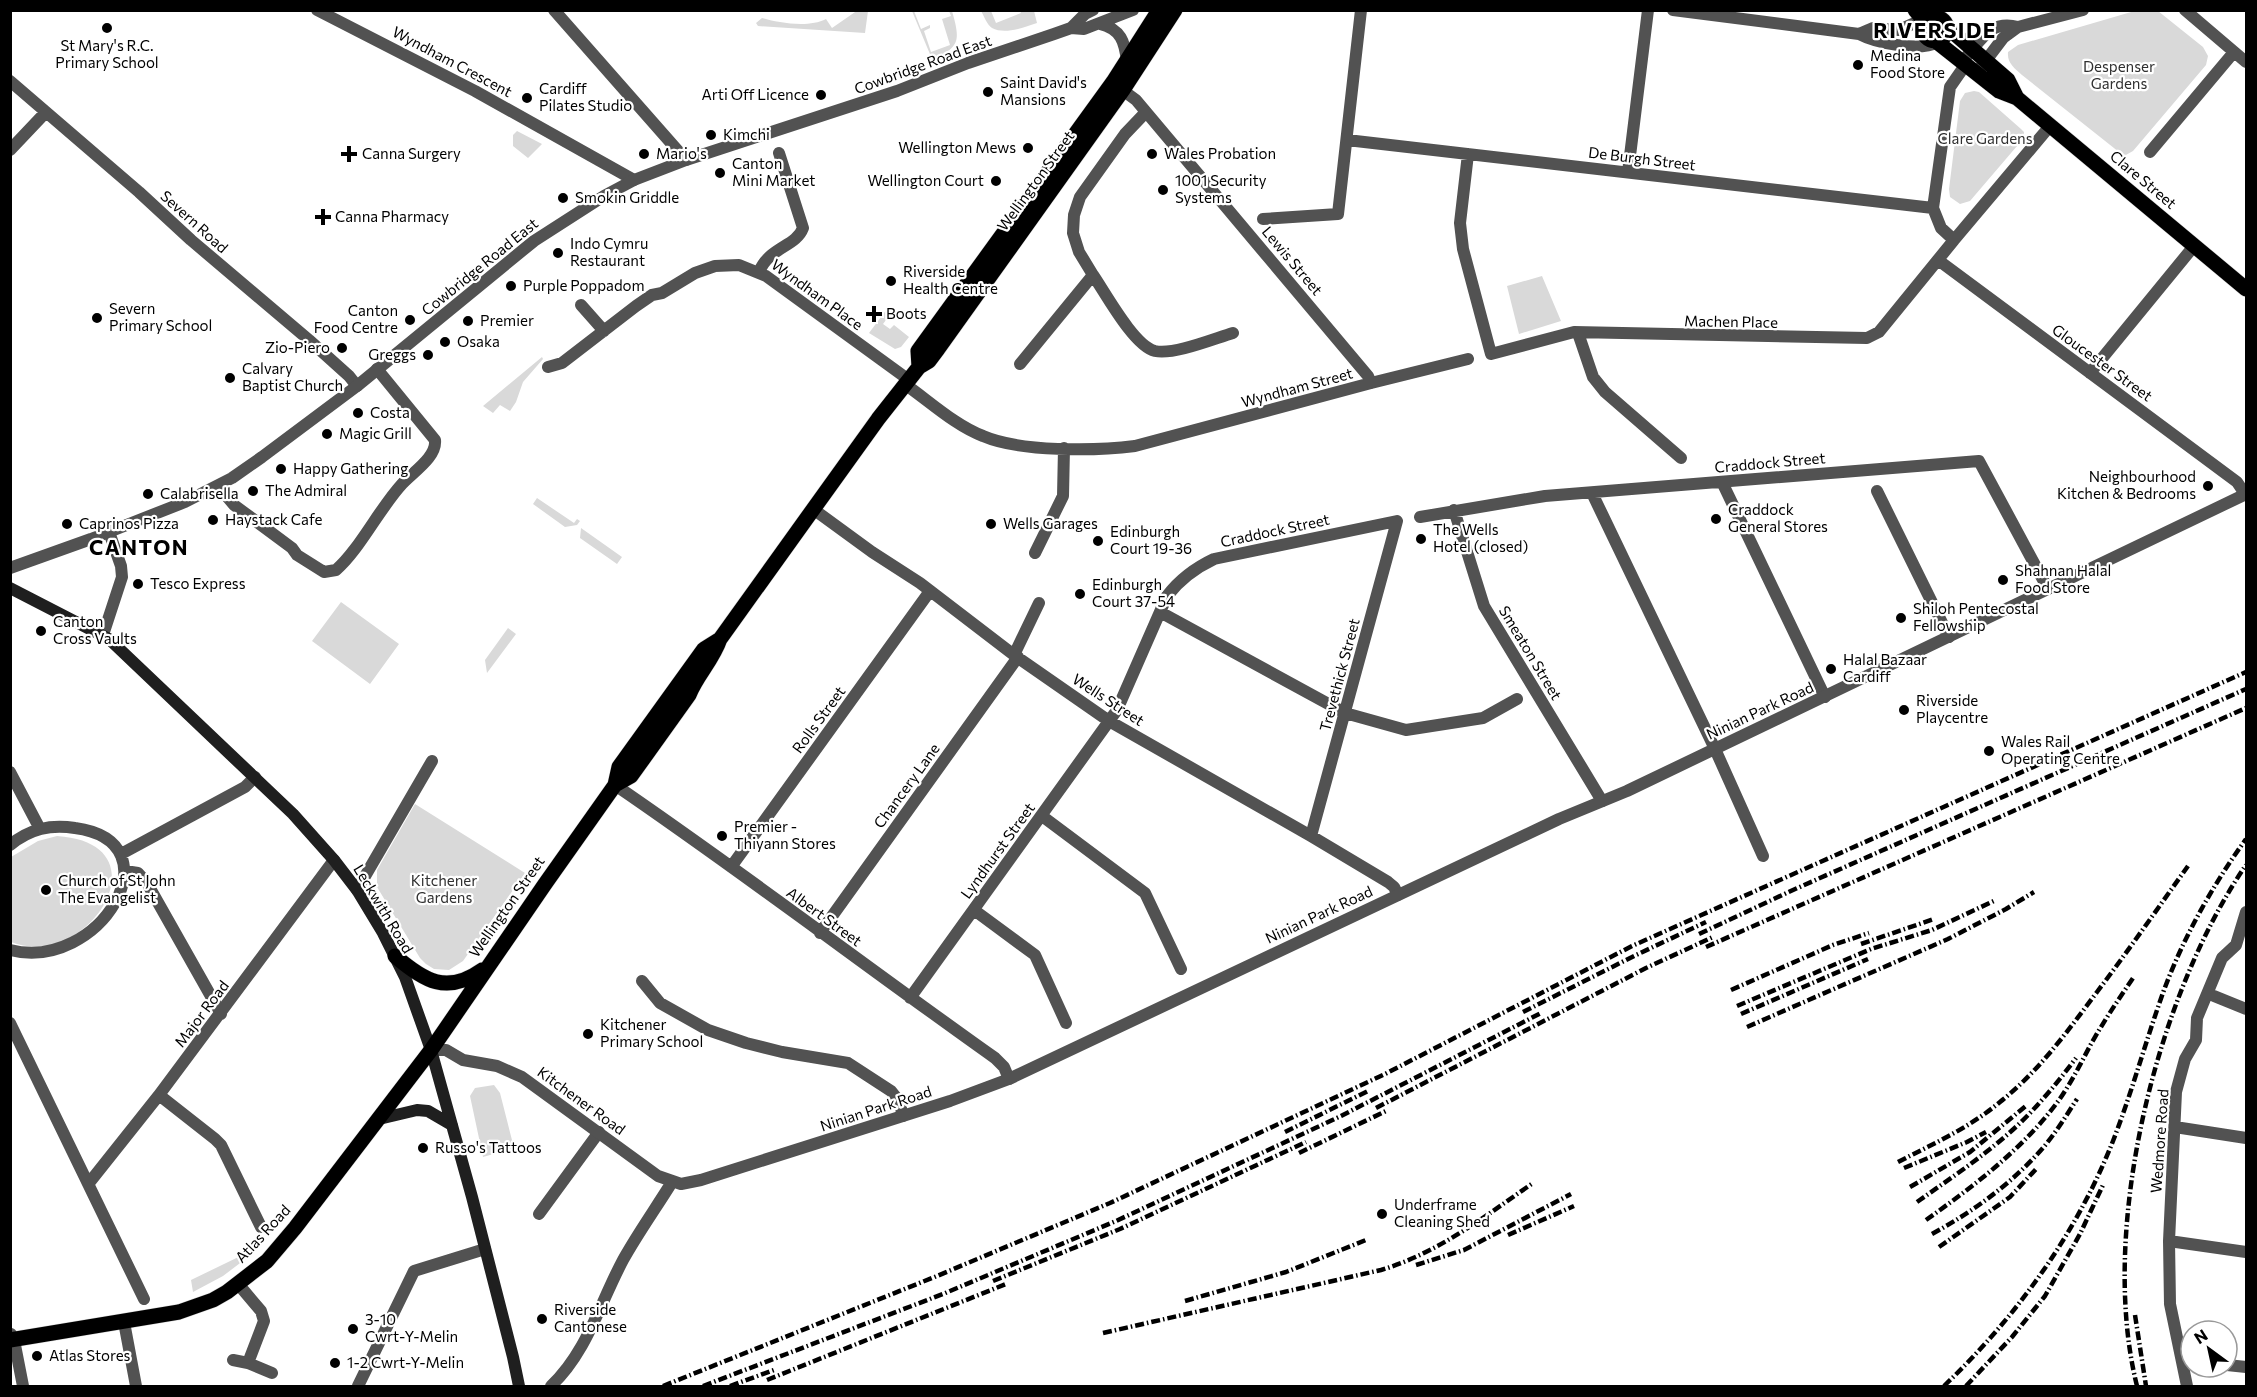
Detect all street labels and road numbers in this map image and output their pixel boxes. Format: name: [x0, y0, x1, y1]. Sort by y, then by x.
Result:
street label: Wyndham Crescent: [390, 22, 515, 100]
street label: Cowbridge Road East: [852, 31, 994, 97]
street label: Wellington Street: [993, 127, 1078, 234]
street label: De Burgh Street: [1587, 143, 1697, 174]
street label: Clare Street: [2107, 146, 2180, 212]
street label: Severn Road: [157, 186, 232, 256]
street label: Cowbridge Road East: [417, 214, 541, 319]
street label: Lewis Street: [1259, 222, 1327, 298]
street label: Wyndham Place: [768, 255, 867, 333]
street label: Machen Place: [1684, 311, 1778, 331]
street label: Gloucester Street: [2049, 320, 2156, 405]
street label: Wyndham Street: [1239, 364, 1354, 411]
street label: Craddock Street: [1714, 448, 1826, 476]
street label: Craddock Street: [1219, 510, 1331, 550]
street label: Smeaton Street: [1496, 602, 1566, 703]
street label: Trevethick Street: [1315, 616, 1363, 733]
street label: Wells Street: [1069, 669, 1148, 729]
street label: Ninian Park Road: [1703, 677, 1816, 743]
street label: Rolls Street: [788, 682, 848, 756]
street label: Chancery Lane: [869, 740, 943, 831]
street label: Lyndhurst Street: [956, 799, 1038, 902]
street label: Wellington Street: [465, 852, 548, 960]
street label: Leckwith Road: [350, 861, 417, 956]
street label: Ninian Park Road: [1262, 881, 1375, 947]
street label: Albert Street: [784, 883, 866, 949]
street label: Major Road: [170, 977, 232, 1050]
street label: Kitchener Road: [534, 1062, 629, 1138]
street label: Ninian Park Road: [818, 1082, 934, 1135]
street label: Wedmore Road: [2146, 1088, 2172, 1194]
street label: Atlas Road: [231, 1201, 293, 1266]

